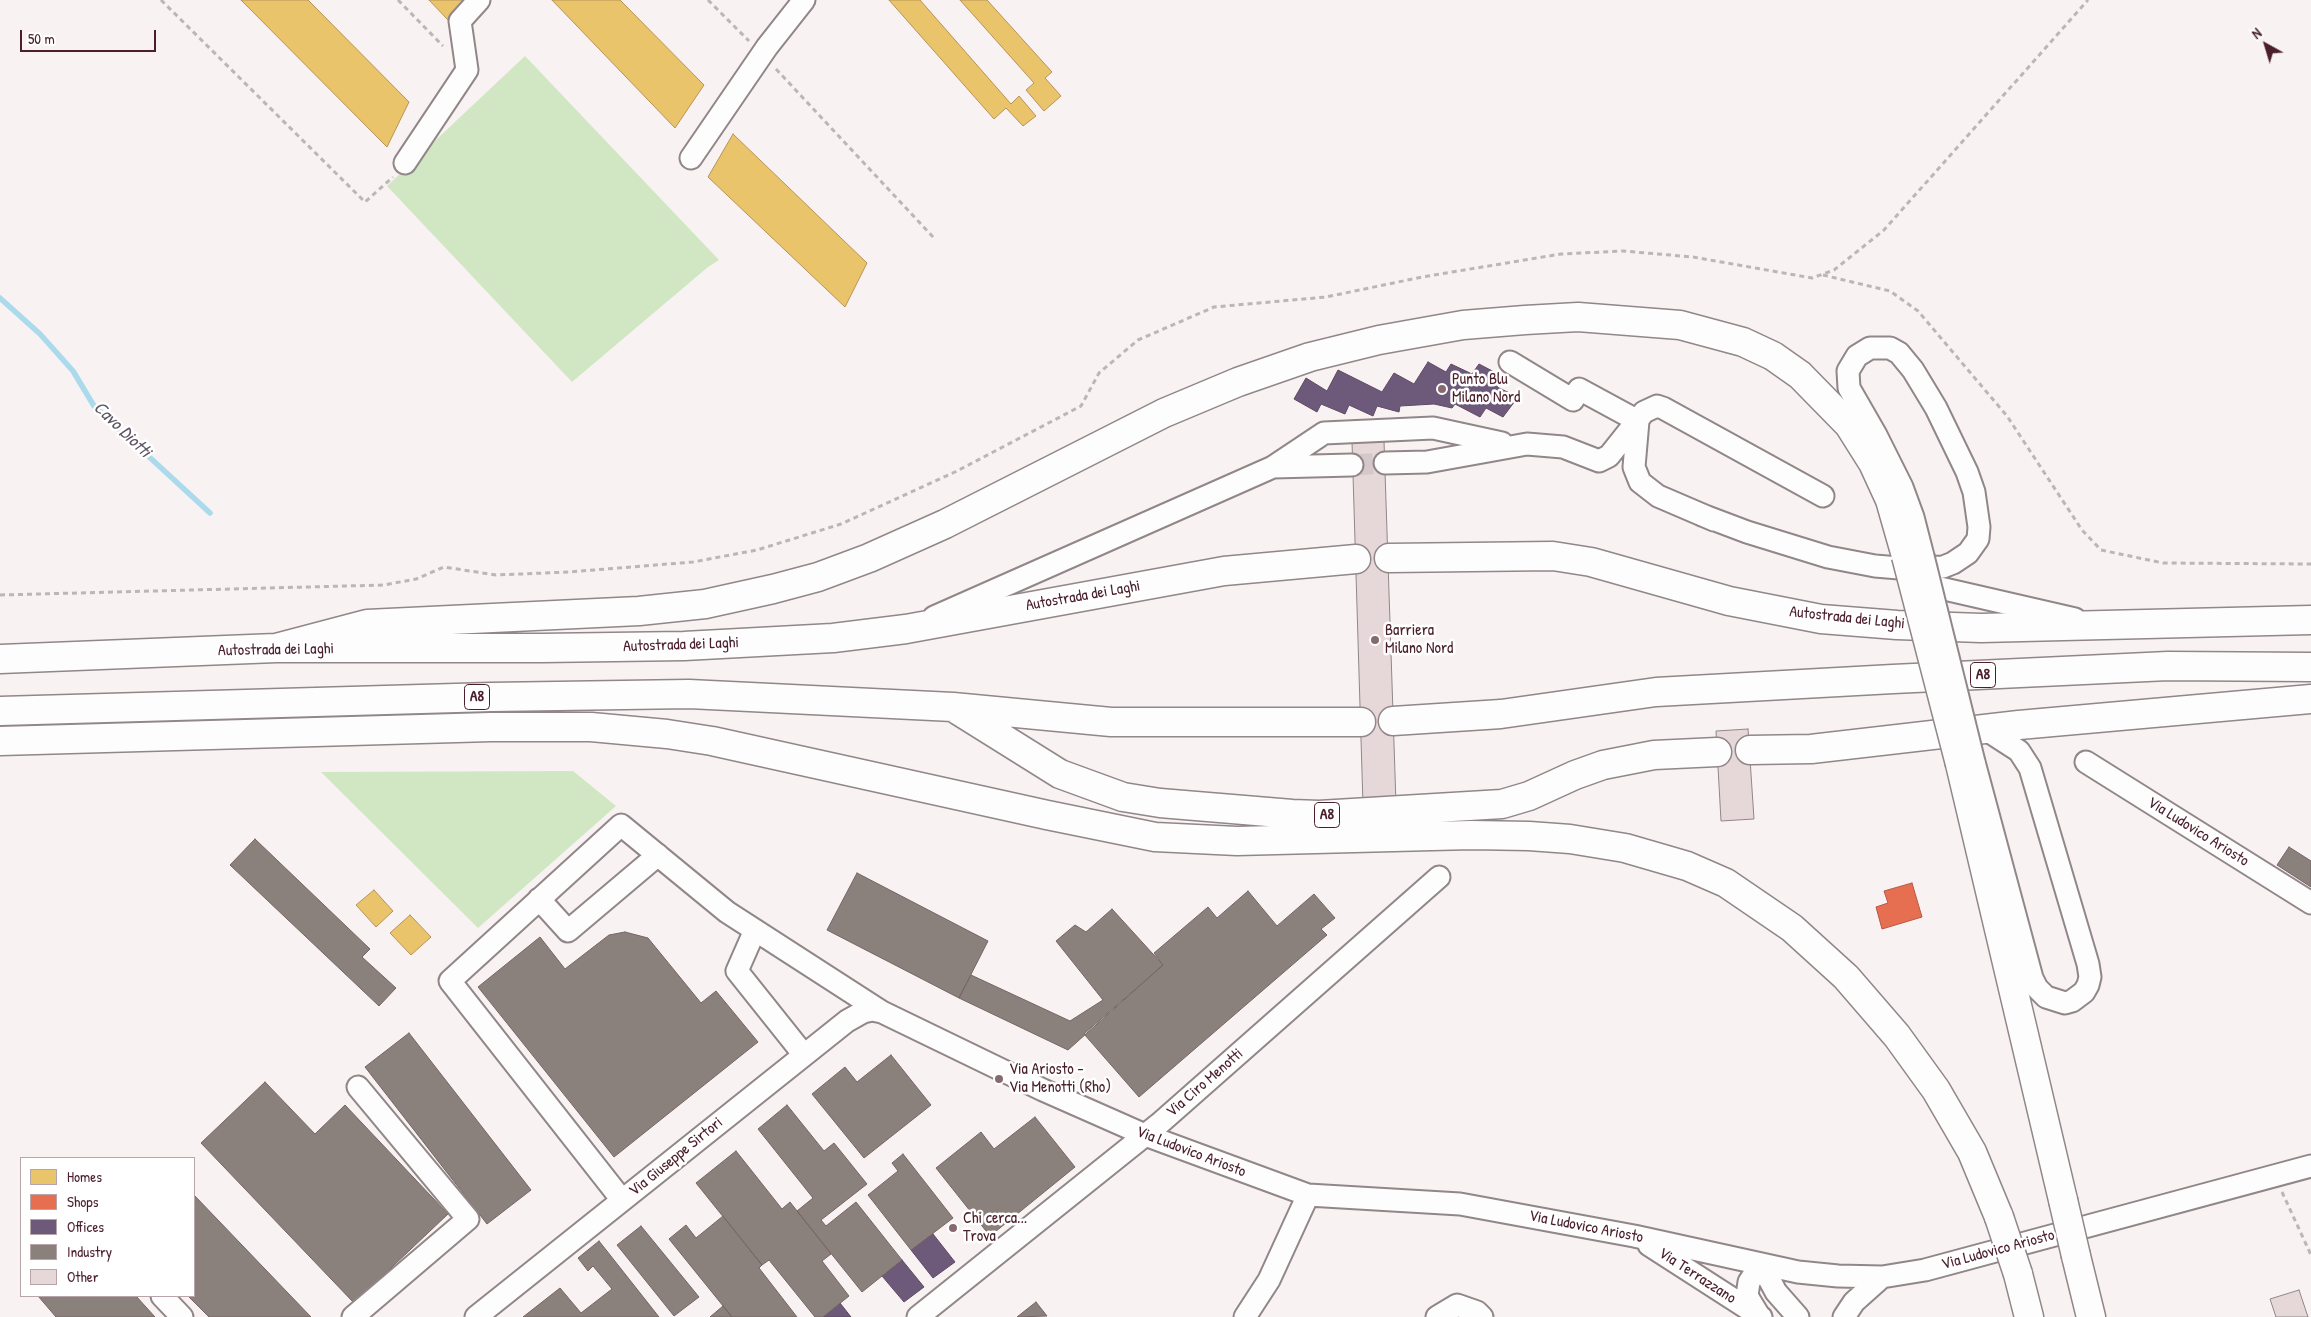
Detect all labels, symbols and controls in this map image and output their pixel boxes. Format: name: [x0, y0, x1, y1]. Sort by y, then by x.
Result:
scale bar: [22, 20, 159, 52]
north arrow: [2241, 20, 2291, 70]
text: N: [2247, 23, 2265, 43]
text: 50 m: [28, 28, 55, 49]
place label: Punto Blu Milano Nord: [1452, 370, 1520, 408]
marker: Punto Blu Milano Nord: [1436, 383, 1448, 395]
water label: Cavo Diotti: [89, 397, 155, 463]
street label: Autostrada dei Laghi: [1024, 576, 1142, 616]
street label: Autostrada dei Laghi: [1788, 602, 1906, 634]
place label: Barriera Milano Nord: [1385, 621, 1453, 659]
street label: Autostrada dei Laghi: [623, 633, 739, 657]
marker: Barriera Milano Nord: [1369, 634, 1381, 646]
street label: Autostrada dei Laghi: [218, 639, 334, 661]
road number: A8: [1970, 662, 1996, 688]
road number: A8: [464, 684, 490, 710]
street label: Via Ludovico Ariosto: [2144, 793, 2252, 871]
road number: A8: [1314, 802, 1340, 828]
street label: Via Ciro Menotti: [1163, 1044, 1247, 1122]
place label: Via Ariosto - Via Menotti (Rho): [1009, 1060, 1111, 1098]
marker: Via Ariosto - Via Menotti (Rho): [993, 1073, 1005, 1085]
street label: Via Giuseppe Sirtori: [625, 1113, 727, 1201]
street label: Via Ludovico Ariosto: [1133, 1122, 1249, 1182]
legend: [20, 1157, 195, 1297]
text: Homes: [67, 1166, 102, 1187]
text: Shops: [67, 1191, 98, 1212]
street label: Via Ludovico Ariosto: [1527, 1207, 1645, 1247]
place label: Chi cerca... Trova: [963, 1209, 1027, 1247]
text: Offices: [67, 1216, 104, 1237]
marker: Chi cerca... Trova: [947, 1222, 959, 1234]
street label: Via Ludovico Ariosto: [1939, 1226, 2057, 1274]
text: Industry: [67, 1241, 112, 1262]
street label: Via Terrazzano: [1655, 1244, 1739, 1308]
text: Other: [67, 1266, 99, 1287]

